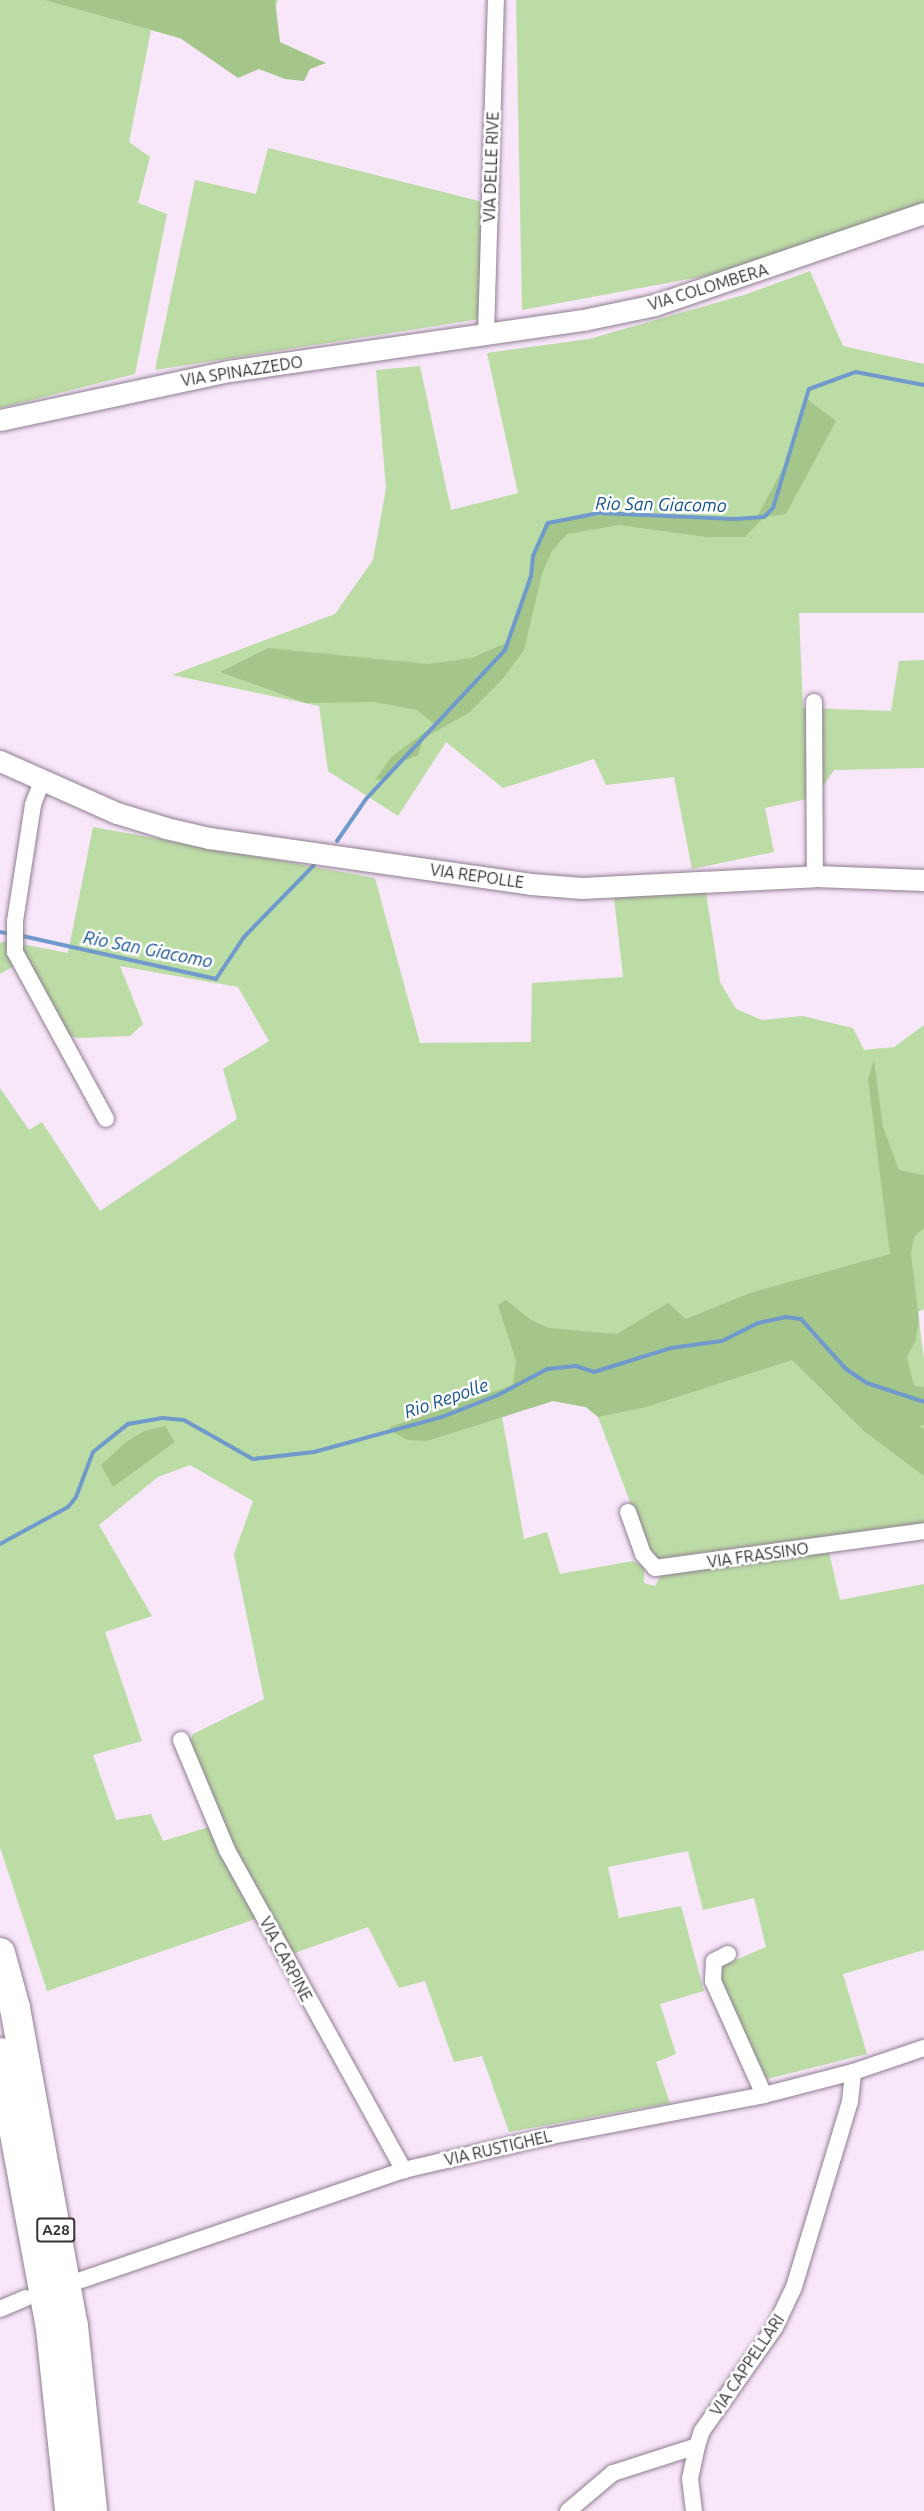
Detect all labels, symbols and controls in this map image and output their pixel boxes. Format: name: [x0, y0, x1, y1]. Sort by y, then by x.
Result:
street label: VIA DELLE RIVE: [479, 111, 503, 223]
street label: VIA COLOMBERA: [646, 260, 770, 314]
street label: VIA SPINAZZEDO: [180, 352, 304, 390]
water label: Rio San Giacomo: [595, 492, 727, 516]
street label: VIA REPOLLE: [429, 860, 525, 892]
water label: Rio San Giacomo: [82, 926, 214, 972]
water label: Rio Repolle: [401, 1374, 491, 1422]
street label: VIA FRASSINO: [706, 1538, 810, 1572]
street label: VIA CARPINE: [256, 1913, 316, 2005]
street label: VIA RUSTIGHEL: [443, 2126, 553, 2170]
road number: A28: [35, 2218, 77, 2242]
street label: VIA CAPPELLARI: [706, 2311, 788, 2419]

